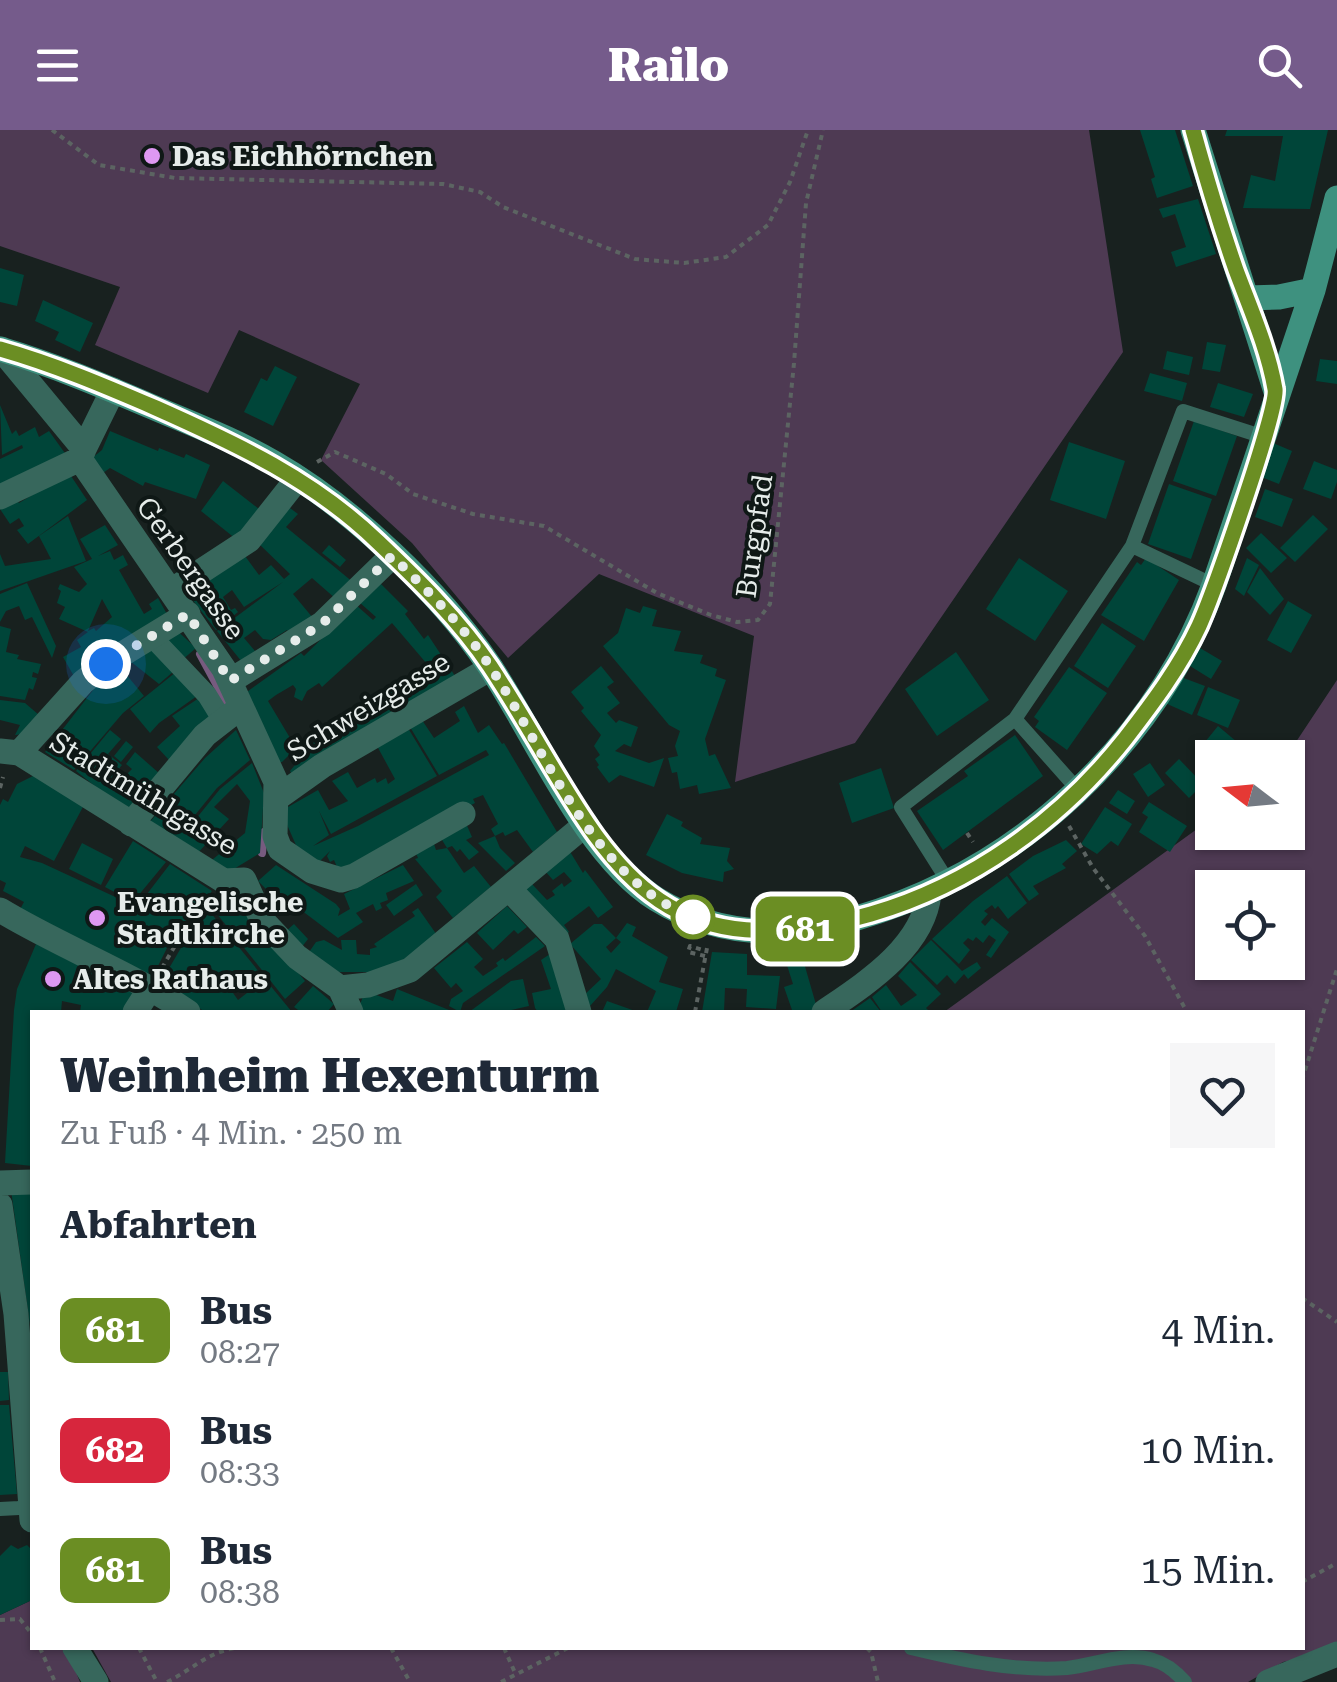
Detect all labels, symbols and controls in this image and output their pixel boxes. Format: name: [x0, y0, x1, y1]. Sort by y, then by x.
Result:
icon: menu: [30, 38, 85, 93]
icon: search: [1252, 38, 1307, 93]
text: Railo: [608, 39, 729, 92]
place label: Das Eichhörnchen: [172, 140, 433, 173]
marker: Das Eichhörnchen: [141, 145, 163, 167]
street label: Burgpfad: [730, 472, 779, 600]
street label: Gerbergasse: [129, 491, 252, 646]
your location: [81, 639, 131, 689]
street label: Schweizgasse: [281, 645, 456, 768]
street label: Stadtmühlgasse: [44, 725, 243, 862]
north arrow: [1195, 740, 1305, 850]
map controls: [1195, 740, 1305, 980]
button: locate: [1195, 870, 1305, 980]
place label: Evangelische Stadtkirche: [117, 886, 304, 951]
unlabelled marker: [672, 896, 714, 938]
line badge: 681: [748, 896, 862, 962]
marker: Evangelische Stadtkirche: [86, 907, 108, 929]
text: 681: [776, 909, 834, 950]
place label: Altes Rathaus: [73, 963, 268, 996]
marker: Altes Rathaus: [42, 968, 64, 990]
button: heart: [1170, 1043, 1275, 1148]
text: Weinheim Hexenturm: [60, 1048, 599, 1104]
text: Zu Fuß · 4 Min. · 250 m: [60, 1114, 402, 1152]
text: Abfahrten: [60, 1203, 257, 1247]
text: Bus: [200, 1289, 272, 1333]
text: 4 Min.: [1161, 1308, 1275, 1352]
text: 681: [86, 1310, 144, 1351]
text: 08:27: [200, 1333, 280, 1371]
text: Bus: [200, 1409, 272, 1453]
text: 10 Min.: [1140, 1428, 1275, 1472]
text: 682: [86, 1430, 144, 1471]
text: 08:33: [200, 1453, 280, 1491]
text: Bus: [200, 1529, 272, 1573]
text: 15 Min.: [1140, 1548, 1275, 1592]
text: 681: [86, 1550, 144, 1591]
text: 08:38: [200, 1573, 280, 1611]

